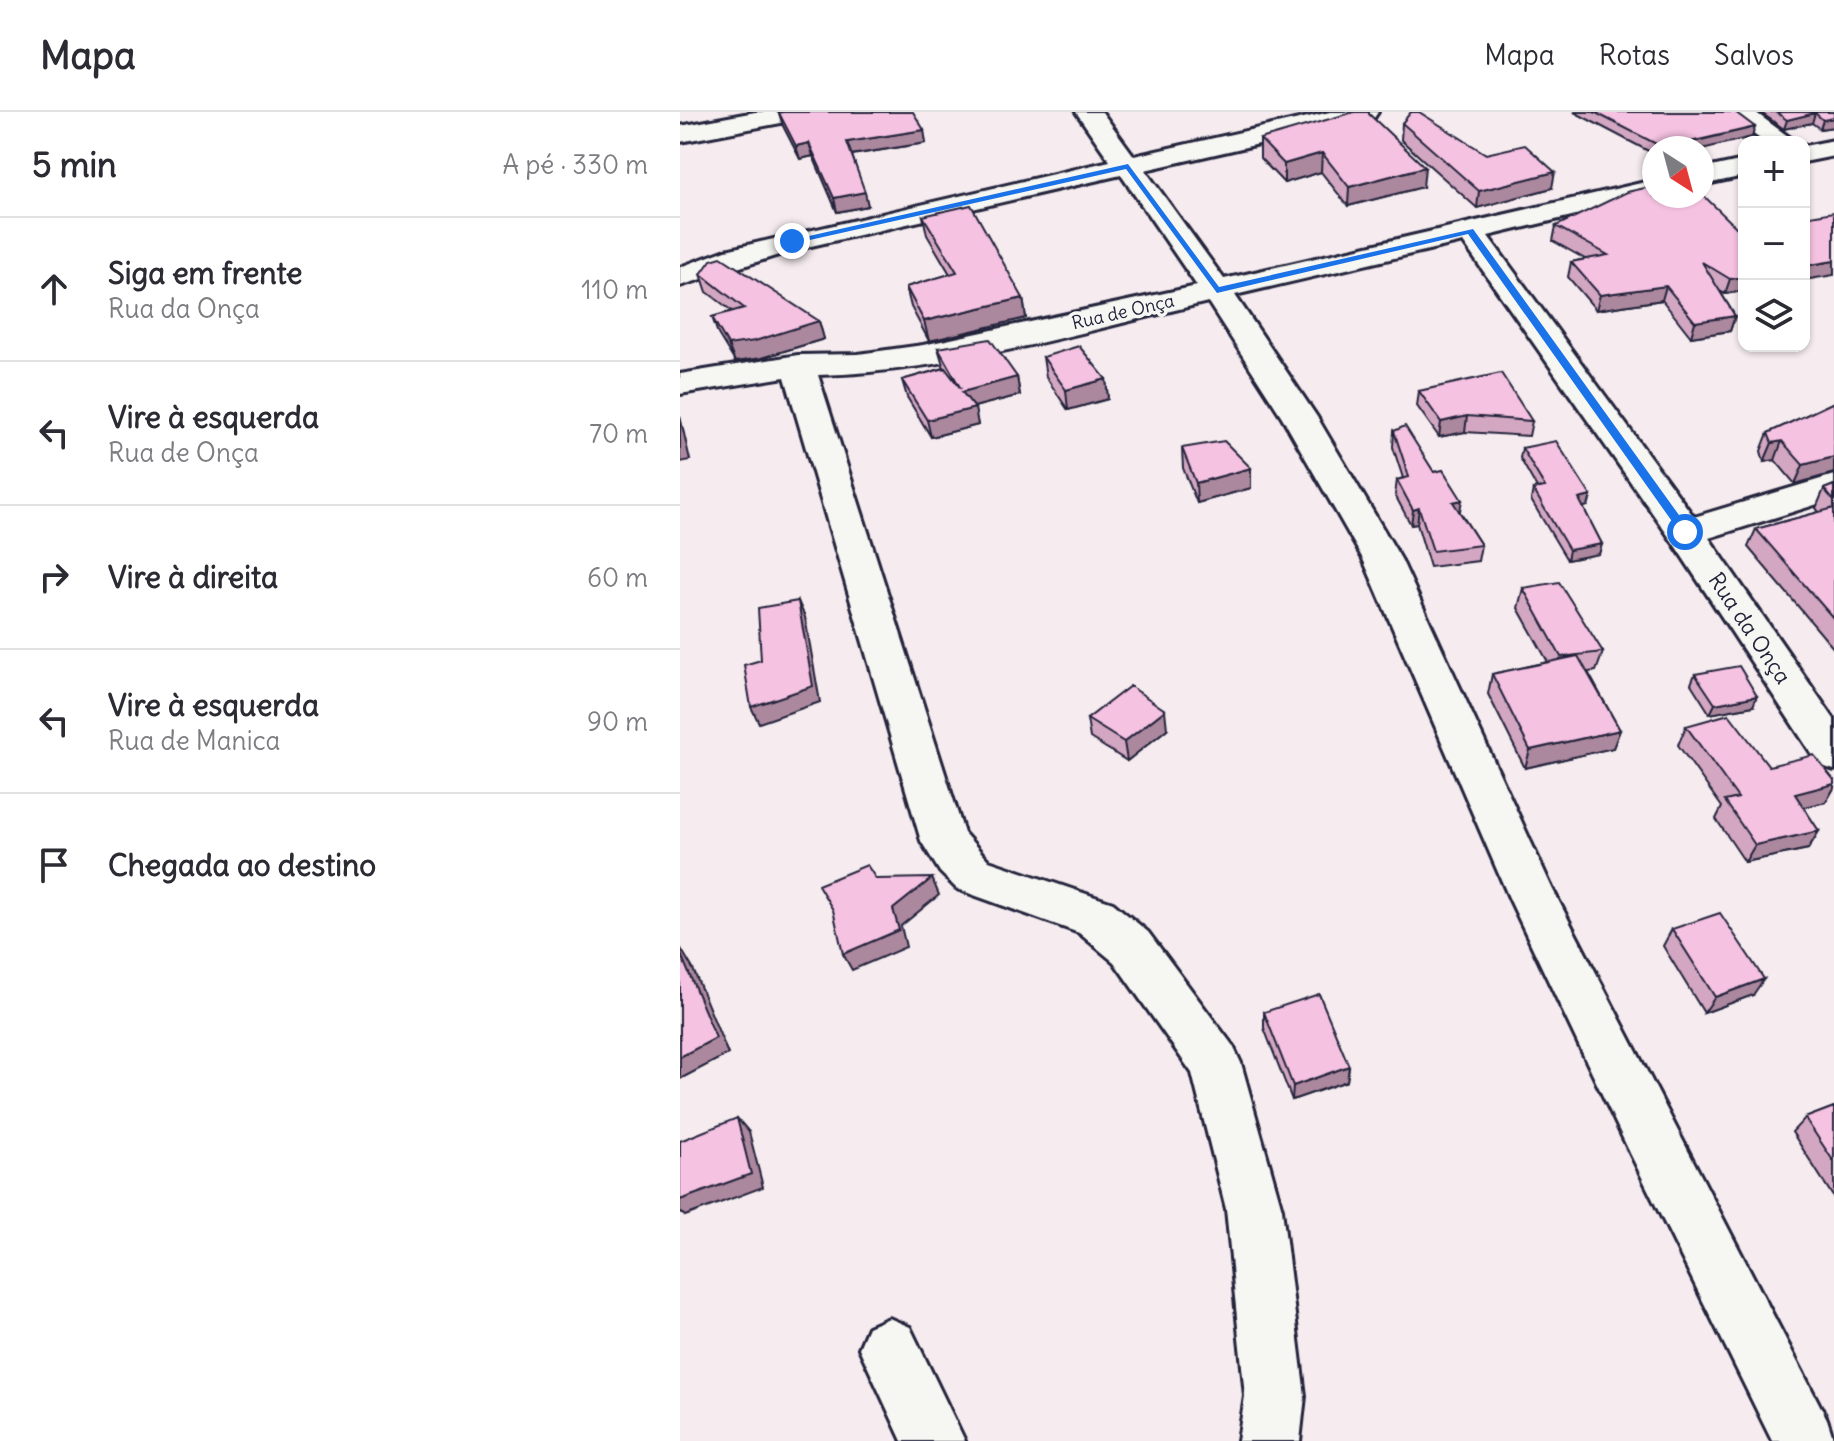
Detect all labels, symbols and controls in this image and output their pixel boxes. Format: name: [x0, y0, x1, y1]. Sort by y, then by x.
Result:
text: Mapa: [40, 32, 136, 79]
text: Mapa: [1484, 37, 1555, 73]
text: Rotas: [1599, 37, 1670, 73]
text: Salvos: [1714, 37, 1794, 73]
north arrow: [1642, 136, 1714, 208]
map controls: [1738, 136, 1810, 352]
button: +: [1738, 136, 1810, 208]
text: 5 min: [32, 143, 117, 186]
text: A pé · 330 m: [503, 148, 648, 181]
button: −: [1738, 208, 1810, 280]
route end: [774, 223, 810, 259]
text: Siga em frente: [108, 254, 302, 292]
icon: ahead: [32, 267, 76, 311]
text: 110 m: [581, 273, 648, 306]
button: layers: [1738, 280, 1810, 352]
street label: Rua de Onça: [1069, 289, 1176, 334]
text: Rua da Onça: [108, 292, 260, 325]
text: Vire à esquerda: [108, 398, 319, 436]
icon: left: [32, 411, 76, 455]
text: 70 m: [589, 417, 648, 450]
text: Rua de Onça: [108, 436, 259, 469]
route start: [1667, 514, 1703, 550]
icon: right: [32, 555, 76, 599]
text: Vire à direita: [108, 558, 278, 596]
text: 60 m: [587, 561, 648, 594]
street label: Rua da Onça: [1702, 567, 1798, 689]
text: Vire à esquerda: [108, 686, 319, 724]
icon: left: [32, 699, 76, 743]
text: 90 m: [587, 705, 648, 738]
text: Rua de Manica: [108, 724, 280, 757]
icon: arrive: [32, 843, 76, 887]
text: Chegada ao destino: [108, 846, 376, 884]

